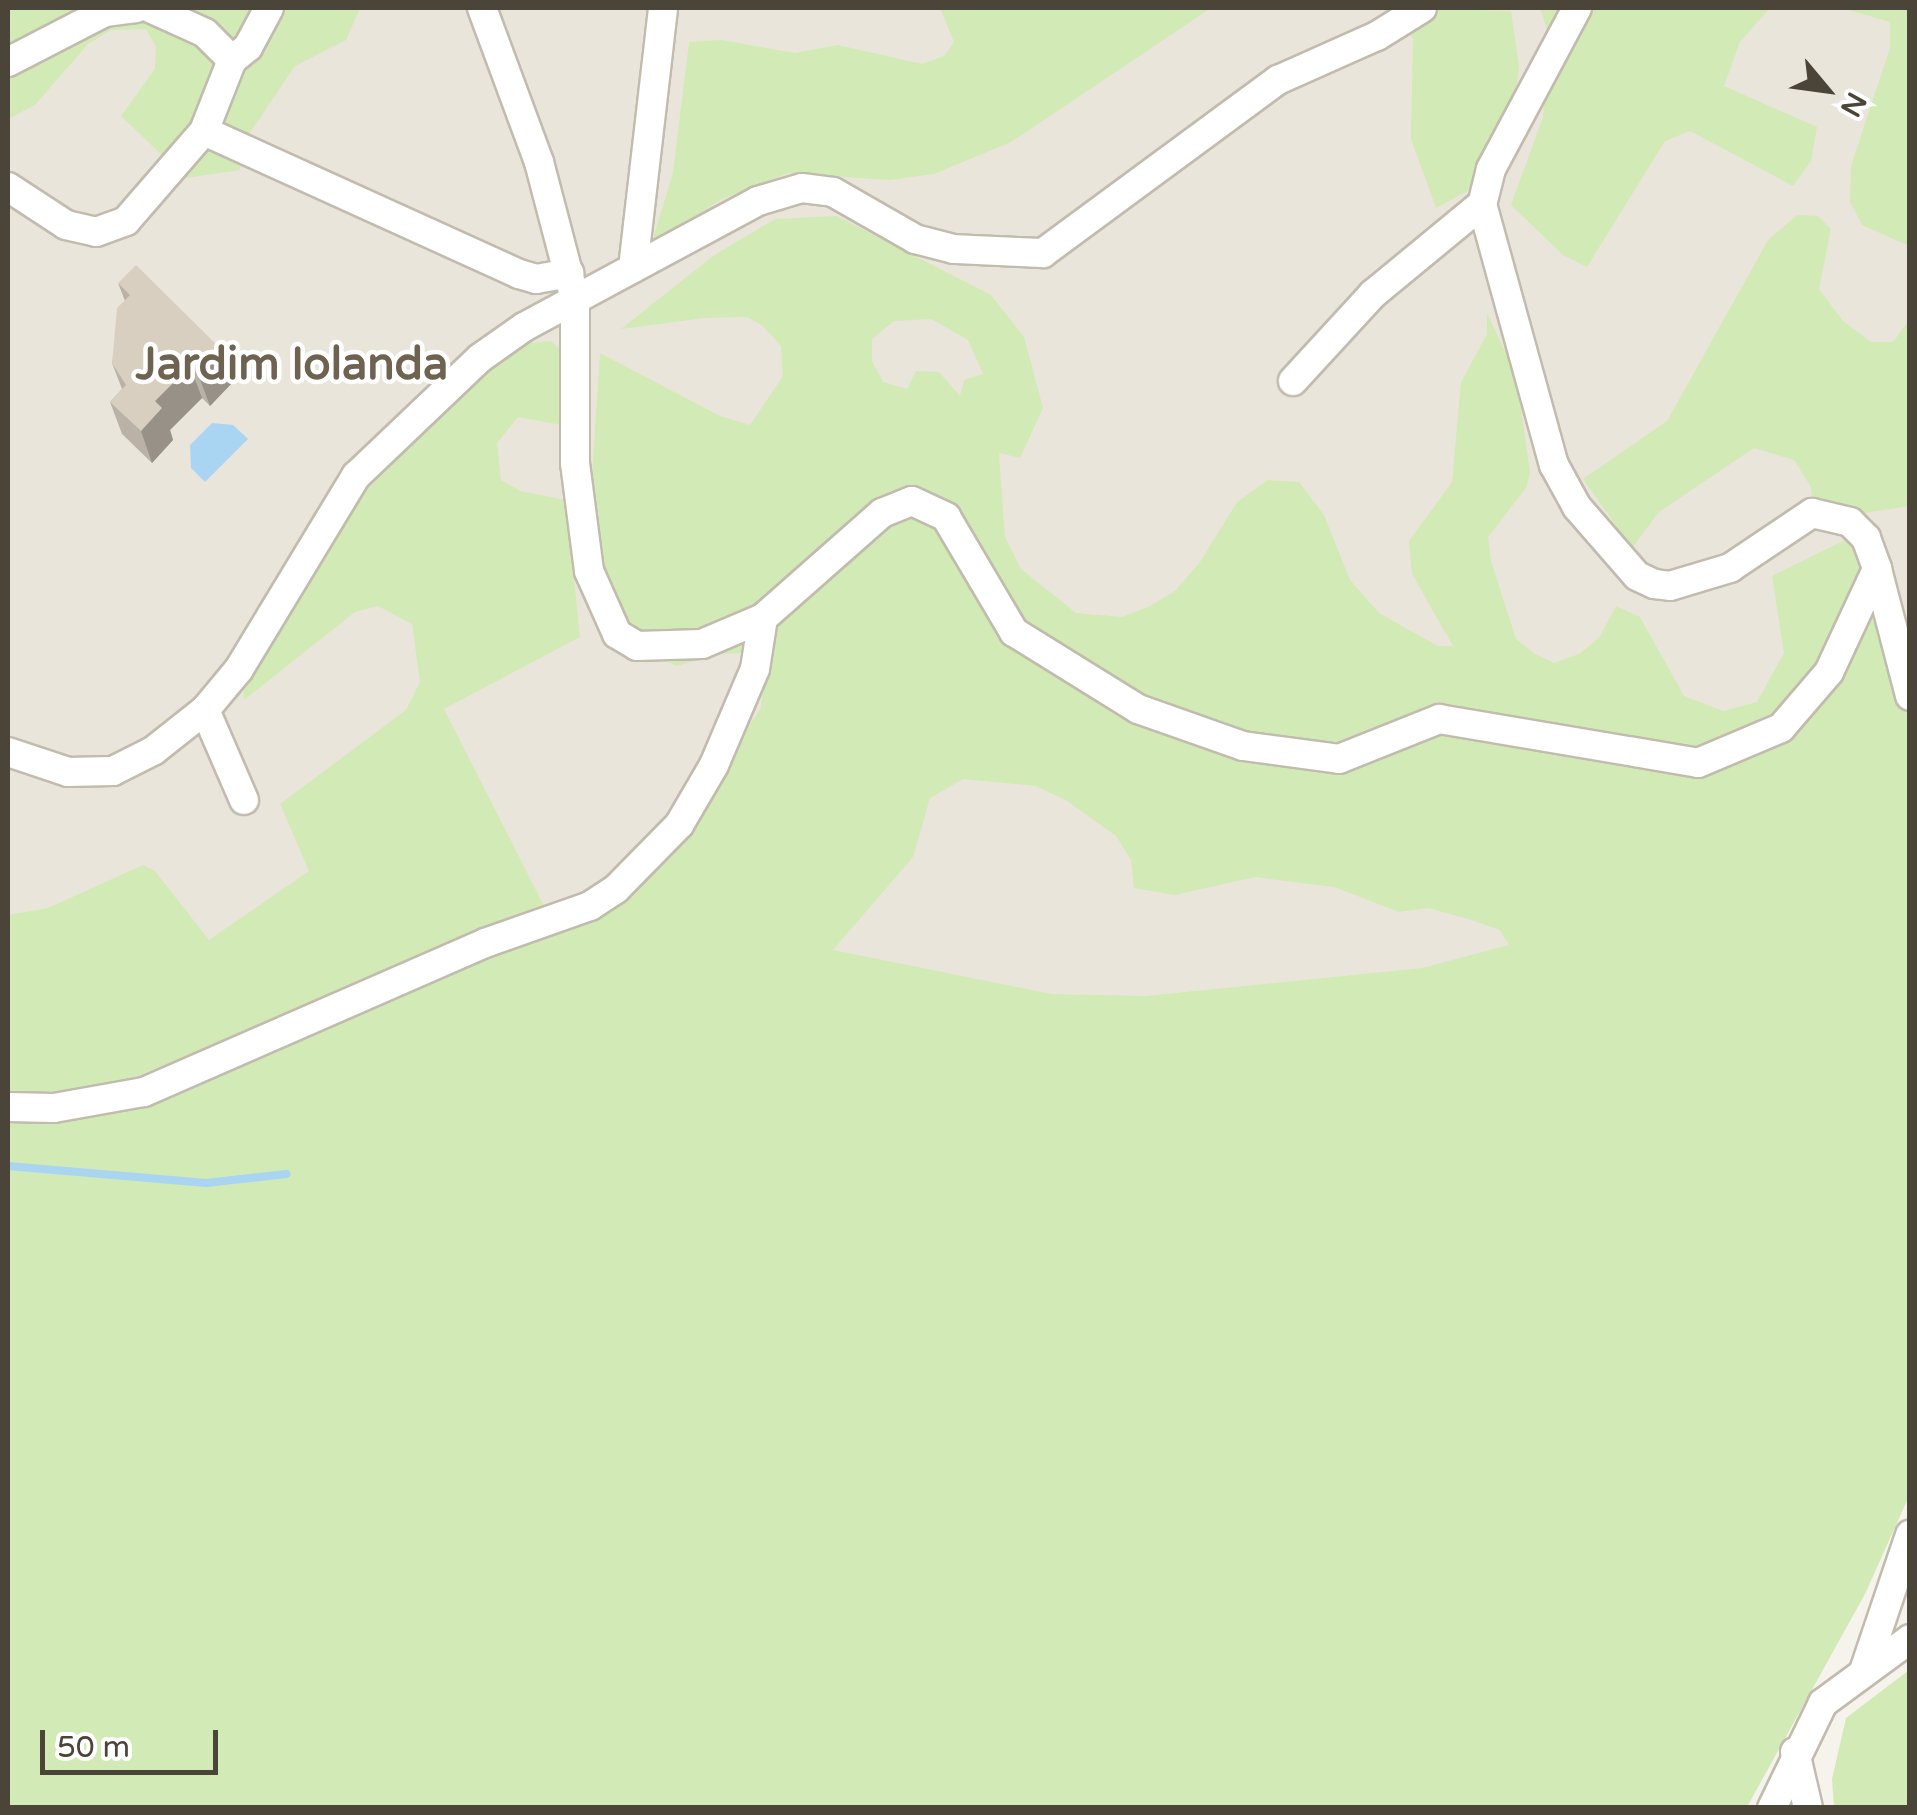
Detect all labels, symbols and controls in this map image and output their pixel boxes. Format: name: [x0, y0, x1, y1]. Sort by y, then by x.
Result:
north arrow: [1777, 40, 1877, 140]
text: N: [1833, 86, 1874, 123]
district label: Jardim Iolanda: [136, 339, 448, 393]
scale bar: [45, 1710, 222, 1772]
text: 50 m: [57, 1729, 130, 1766]

